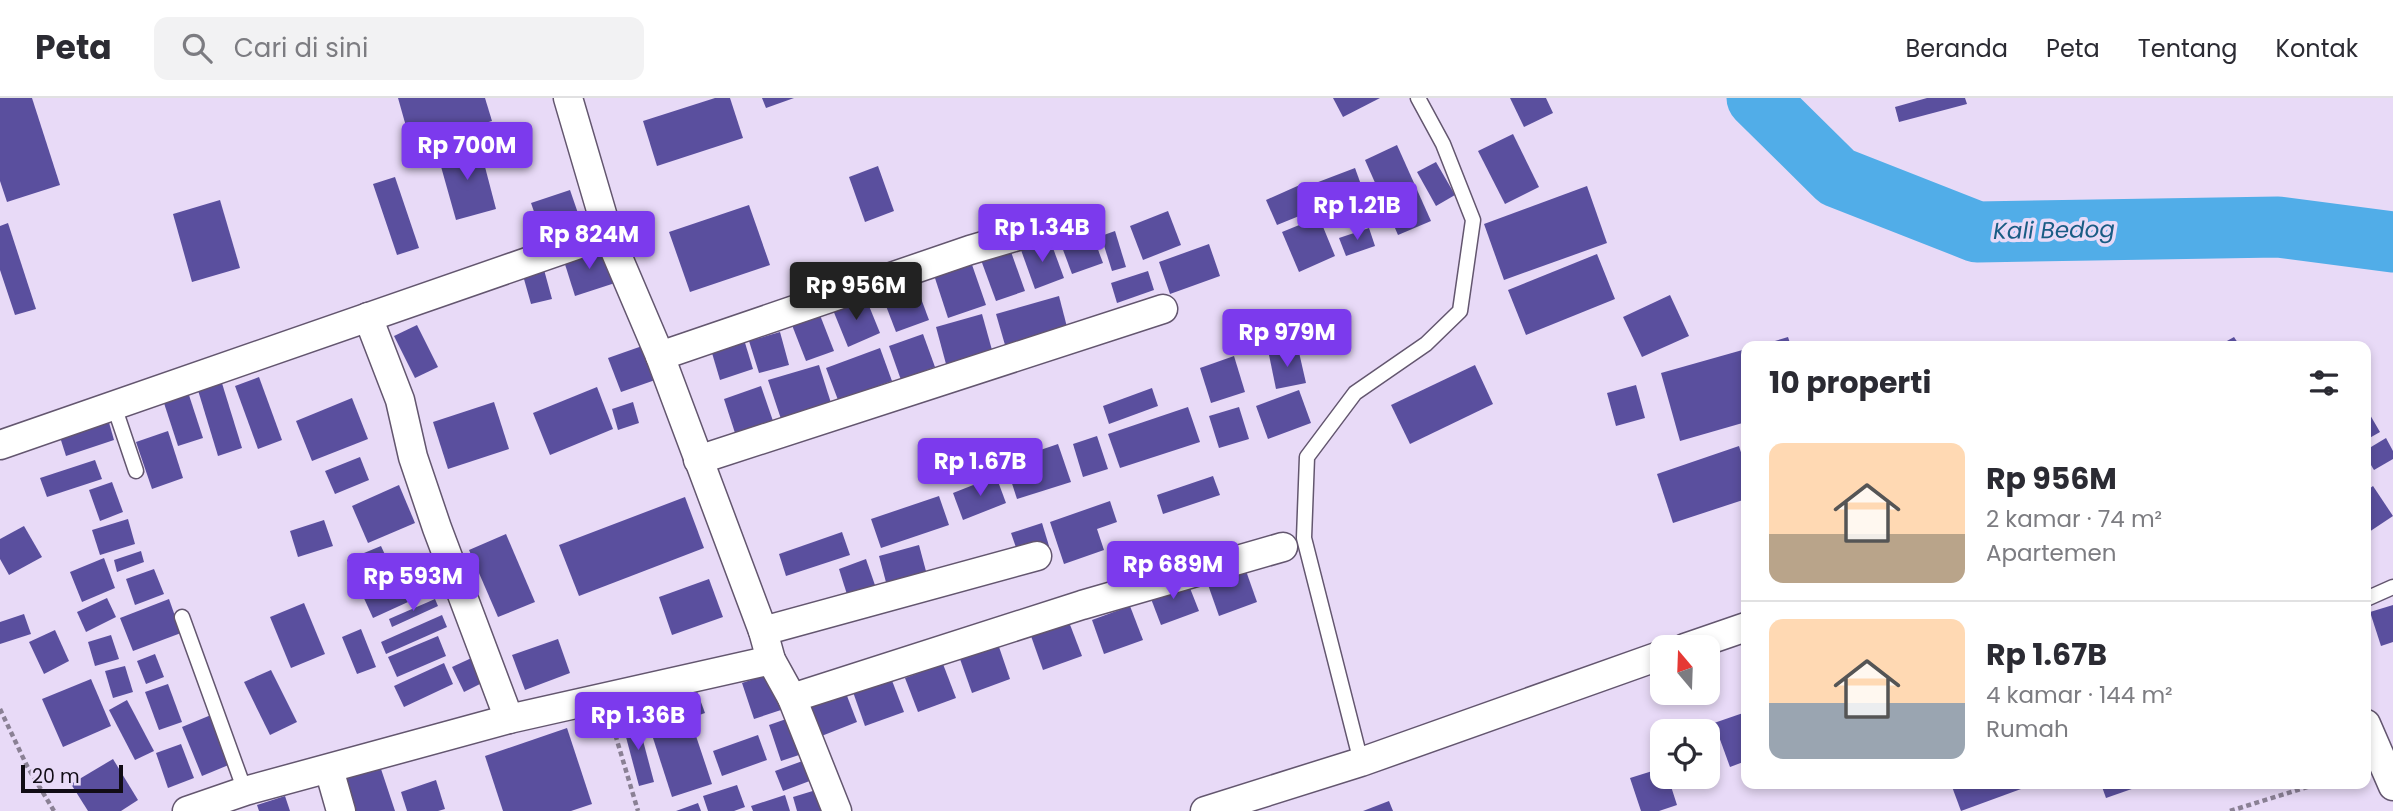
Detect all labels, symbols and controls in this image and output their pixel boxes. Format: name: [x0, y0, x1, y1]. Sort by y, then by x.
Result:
search box: [154, 17, 644, 80]
text: Peta: [35, 24, 112, 71]
icon: search: [178, 29, 216, 67]
text: Cari di sini: [234, 30, 368, 66]
text: Beranda: [1905, 32, 2008, 65]
text: Peta: [2046, 32, 2100, 65]
text: Tentang: [2138, 32, 2238, 65]
text: Kontak: [2276, 32, 2358, 65]
pin: Rp 700M: [402, 122, 532, 182]
text: Rp 700M: [418, 129, 516, 161]
pin: Rp 1.21B: [1285, 183, 1429, 242]
text: Rp 1.21B: [1313, 189, 1401, 221]
pin: Rp 1.34B: [970, 204, 1114, 264]
text: Rp 1.34B: [994, 211, 1090, 243]
pin: Rp 824M: [524, 212, 654, 271]
water label: Kali Bedog: [1993, 213, 2115, 247]
text: Rp 824M: [539, 218, 639, 250]
pin: Rp 956M: [791, 262, 921, 322]
text: Rp 956M: [806, 269, 906, 301]
pin: Rp 979M: [1222, 310, 1352, 369]
text: Rp 979M: [1238, 316, 1336, 348]
text: 10 properti: [1769, 361, 1931, 404]
icon: filters: [2305, 364, 2343, 402]
pin: Rp 1.67B: [908, 438, 1052, 498]
text: Rp 1.67B: [934, 445, 1026, 477]
text: Rp 956M: [1986, 457, 2117, 500]
icon: home: [1825, 471, 1909, 555]
text: 2 kamar · 74 m²: [1986, 503, 2162, 535]
text: Apartemen: [1986, 537, 2116, 569]
pin: Rp 689M: [1108, 542, 1238, 601]
text: Rp 689M: [1123, 548, 1223, 580]
pin: Rp 593M: [348, 554, 478, 613]
text: Rp 593M: [363, 560, 463, 592]
text: Rp 1.67B: [1986, 633, 2107, 676]
north arrow: [1650, 635, 1720, 705]
map controls: [1650, 635, 1720, 789]
icon: home: [1825, 647, 1909, 731]
text: 4 kamar · 144 m²: [1986, 679, 2173, 711]
pin: Rp 1.36B: [566, 692, 710, 752]
text: Rp 1.36B: [591, 699, 685, 731]
text: Rumah: [1986, 713, 2069, 745]
button: locate: [1650, 719, 1720, 789]
scale bar: [21, 762, 122, 794]
text: 20 m: [32, 763, 80, 790]

